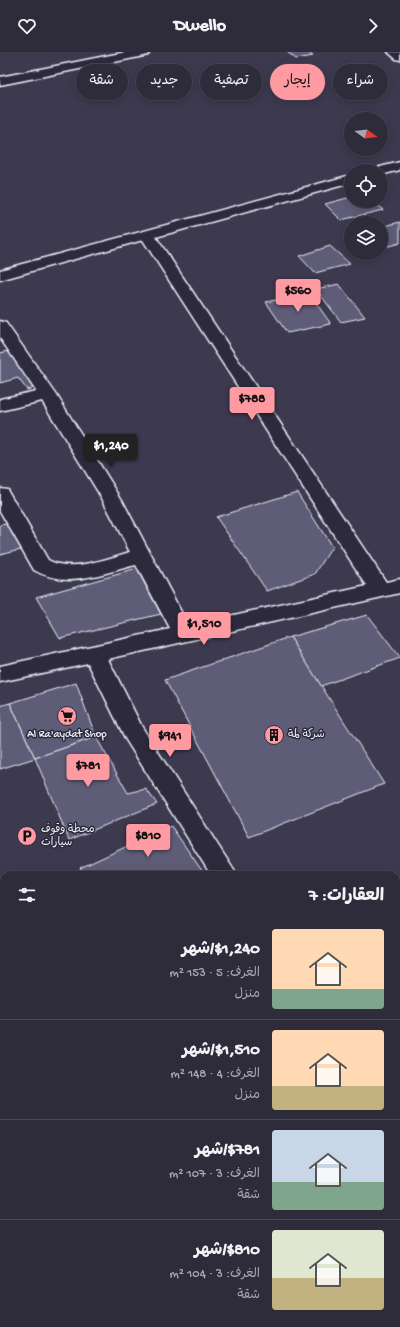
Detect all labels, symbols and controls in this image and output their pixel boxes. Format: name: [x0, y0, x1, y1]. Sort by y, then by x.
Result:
icon: heart: [16, 15, 38, 37]
icon: forward: [362, 15, 384, 37]
text: Dwello: [174, 16, 226, 37]
chip: شقة: [76, 64, 128, 100]
chip: جديد: [136, 64, 192, 100]
chip: تصفية: [200, 64, 262, 100]
chip: إيجار: [270, 64, 325, 100]
chip: شراء: [333, 64, 388, 100]
north arrow: [344, 112, 388, 156]
map controls: [344, 112, 388, 260]
button: locate: [344, 164, 388, 208]
button: layers: [344, 216, 388, 260]
pin: $560: [274, 279, 322, 313]
text: $560: [285, 284, 311, 299]
pin: $788: [228, 387, 276, 421]
text: $788: [239, 392, 265, 407]
pin: $1,240: [78, 434, 144, 468]
text: $1,240: [93, 439, 129, 454]
pin: $1,510: [171, 612, 237, 646]
text: $1,510: [187, 617, 221, 632]
supermarket icon: Al Ra'aydat Shop: [56, 705, 78, 727]
pin: $941: [146, 724, 194, 758]
building icon: شركة لمة: [263, 724, 285, 746]
place label: شركة لمة: [288, 728, 325, 741]
place label: Al Ra'aydat Shop: [27, 729, 107, 741]
text: $941: [158, 729, 182, 744]
pin: $781: [64, 754, 112, 788]
text: $781: [76, 759, 100, 774]
place label: محطة وقوف سيارات: [41, 823, 95, 849]
pin: $810: [124, 824, 172, 858]
parking icon: محطة وقوف سيارات: [16, 825, 38, 847]
text: $810: [135, 829, 161, 844]
icon: filters: [16, 884, 38, 906]
text: العقارات: 7: [309, 887, 384, 907]
text: $1,240/شهر: [182, 940, 260, 960]
icon: home: [304, 945, 352, 993]
text: الغرف: 5 · 153 m²: [169, 966, 260, 981]
text: منزل: [234, 987, 260, 1002]
text: $1,510/شهر: [182, 1041, 260, 1061]
icon: home: [304, 1046, 352, 1094]
text: الغرف: 4 · 148 m²: [170, 1067, 260, 1082]
text: منزل: [234, 1088, 260, 1103]
text: $781/شهر: [195, 1141, 260, 1161]
icon: home: [304, 1146, 352, 1194]
text: الغرف: 3 · 107 m²: [169, 1167, 260, 1182]
text: شقة: [237, 1188, 260, 1203]
text: $810/شهر: [194, 1241, 260, 1261]
icon: home: [304, 1246, 352, 1294]
text: الغرف: 3 · 104 m²: [170, 1267, 260, 1282]
text: شقة: [237, 1288, 260, 1303]

